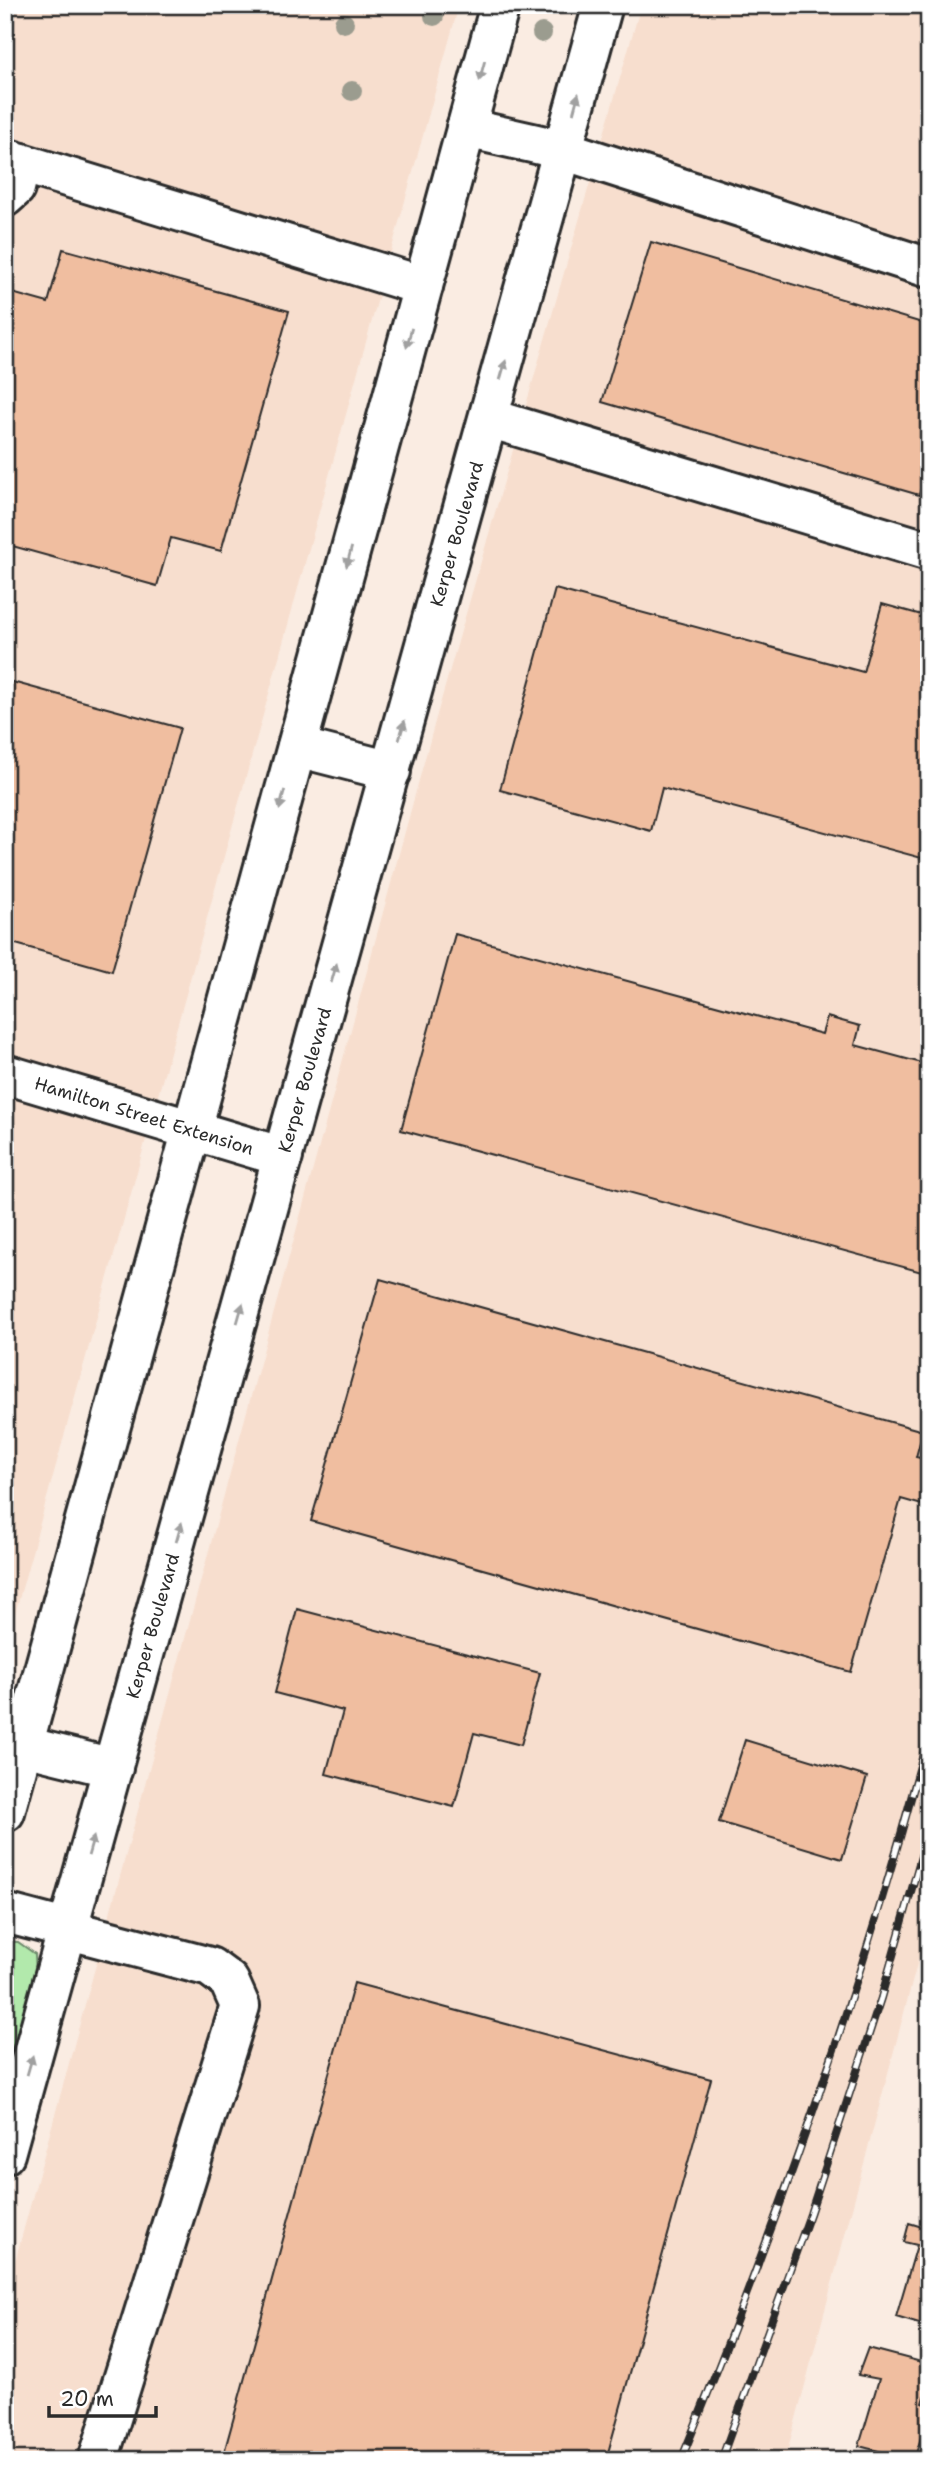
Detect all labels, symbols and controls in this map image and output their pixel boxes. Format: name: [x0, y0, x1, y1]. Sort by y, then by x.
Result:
one-way arrow: [476, 60, 487, 82]
one-way arrow: [571, 92, 582, 114]
one-way arrow: [403, 327, 414, 349]
one-way arrow: [498, 359, 508, 380]
street label: Kerper Boulevard: [425, 459, 489, 609]
one-way arrow: [343, 546, 354, 568]
one-way arrow: [397, 719, 408, 741]
one-way arrow: [277, 790, 287, 811]
one-way arrow: [330, 962, 340, 983]
street label: Kerper Boulevard: [273, 1005, 337, 1155]
street label: Hamilton Street Extension: [31, 1071, 257, 1161]
one-way arrow: [235, 1302, 246, 1324]
one-way arrow: [174, 1521, 184, 1542]
street label: Kerper Boulevard: [121, 1551, 185, 1701]
one-way arrow: [86, 1834, 97, 1856]
one-way arrow: [25, 2053, 36, 2075]
scale bar: [49, 2374, 156, 2418]
text: 20 m: [60, 2385, 114, 2413]

